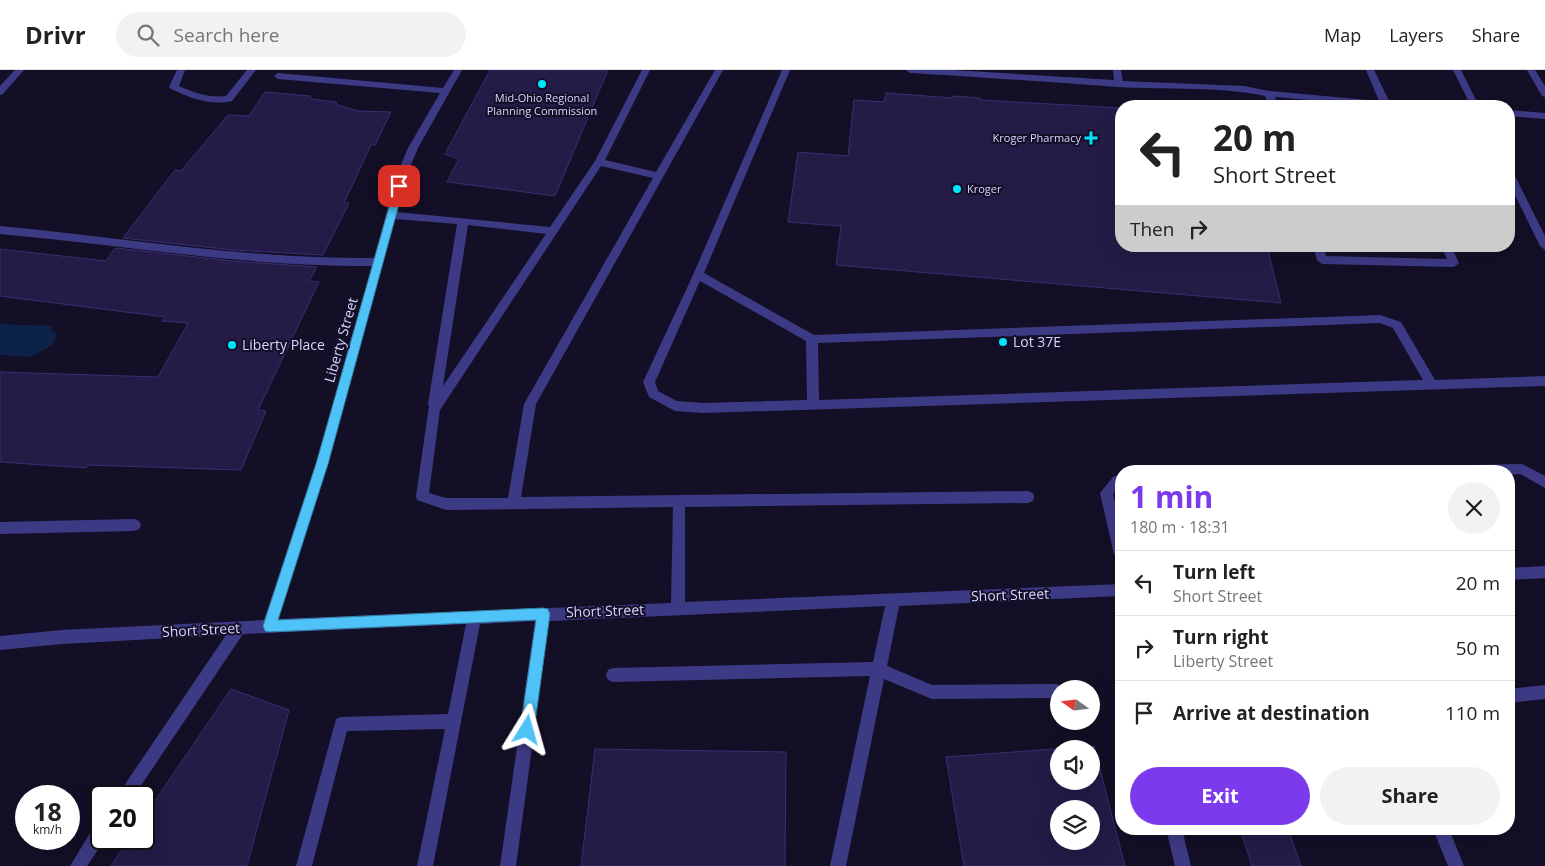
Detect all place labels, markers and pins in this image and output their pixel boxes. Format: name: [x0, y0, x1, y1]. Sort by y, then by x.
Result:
marker: Mid-Ohio Regional Planning Commission: [536, 78, 548, 90]
place label: Mid-Ohio Regional Planning Commission: [487, 90, 597, 118]
place label: Kroger Pharmacy: [993, 130, 1081, 145]
marker: Kroger Pharmacy: [1085, 132, 1097, 144]
pin: [378, 165, 420, 207]
place label: Kroger: [967, 181, 1002, 196]
marker: Kroger: [951, 183, 963, 195]
place label: Lot 37E: [1013, 332, 1061, 351]
place label: Liberty Place: [242, 335, 325, 354]
marker: Lot 37E: [997, 336, 1009, 348]
marker: Liberty Place: [226, 339, 238, 351]

